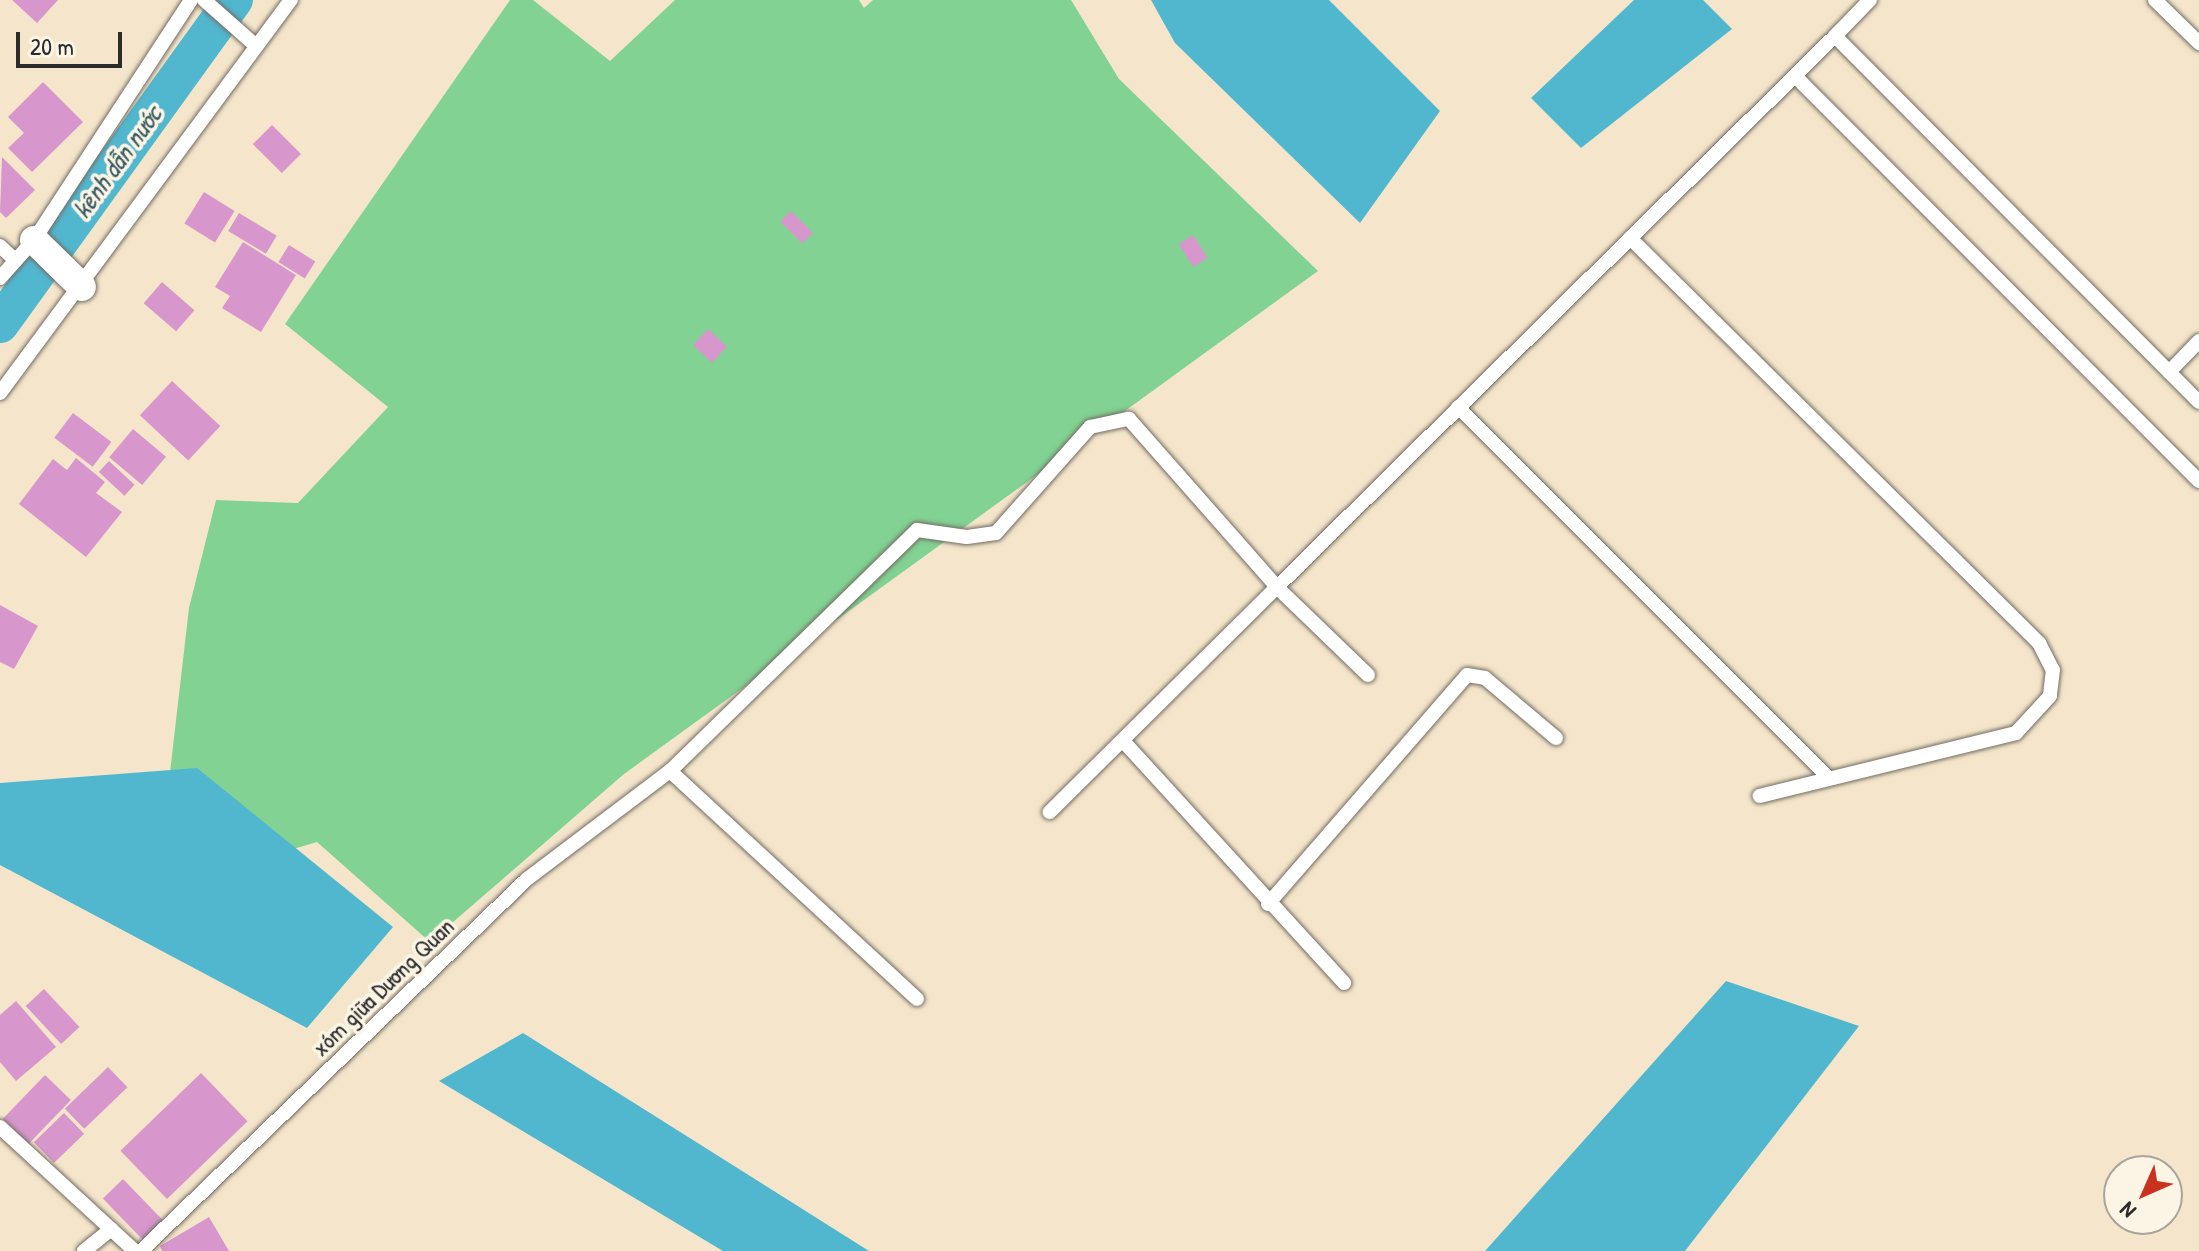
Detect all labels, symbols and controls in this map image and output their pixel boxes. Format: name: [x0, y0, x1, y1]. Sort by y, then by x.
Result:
scale bar: [20, 16, 126, 66]
text: 20 m: [30, 30, 74, 62]
water label: kênh dẫn nước: [66, 100, 168, 224]
street label: xóm giữa Dương Quan: [306, 912, 460, 1062]
north arrow: [2103, 1155, 2183, 1235]
text: N: [2113, 1196, 2142, 1225]

